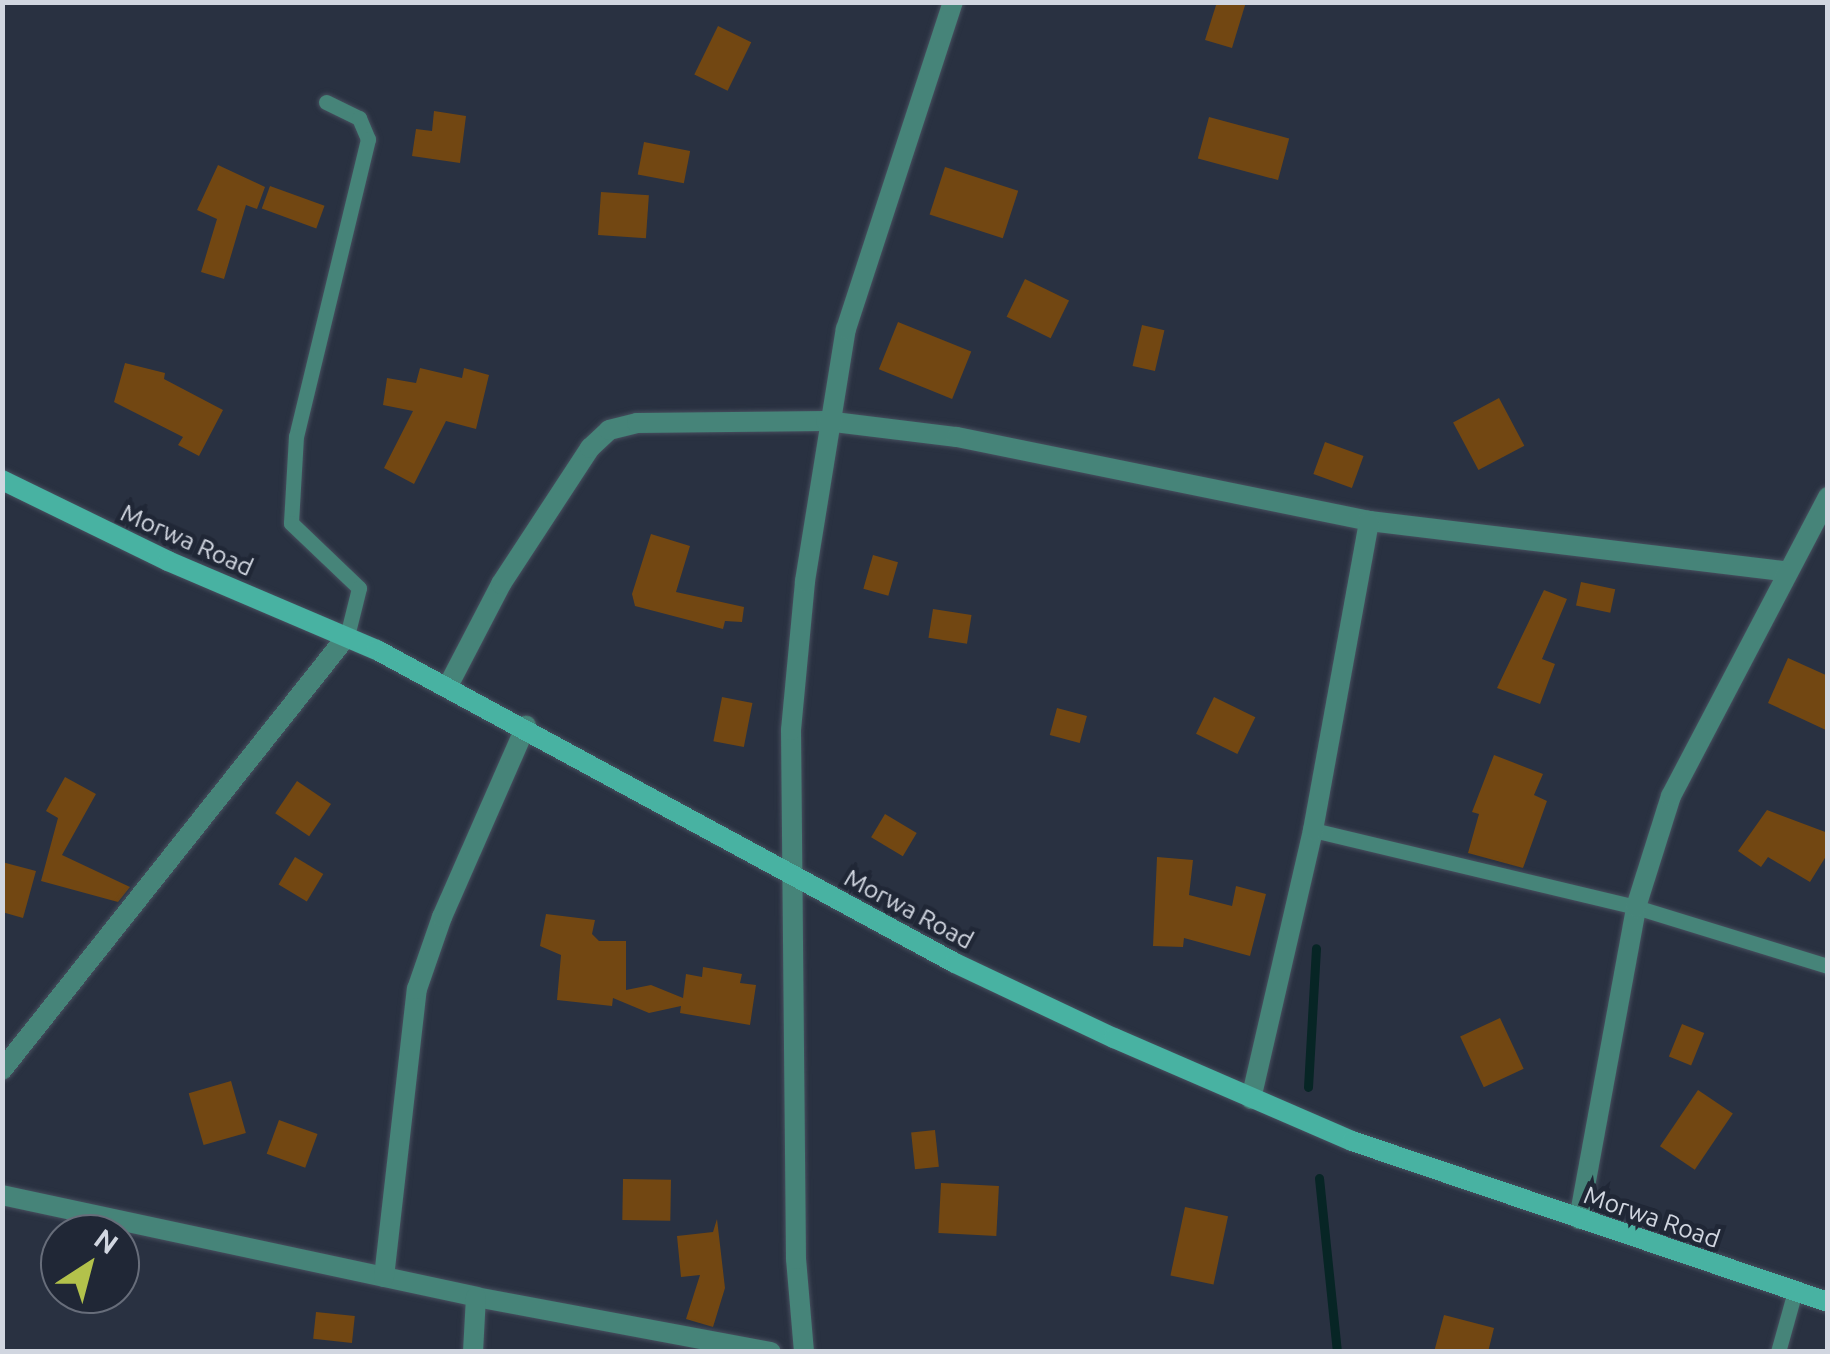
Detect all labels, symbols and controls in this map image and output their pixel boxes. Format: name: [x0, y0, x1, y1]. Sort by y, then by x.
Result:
street label: Morwa Road: [116, 497, 258, 583]
street label: Morwa Road: [839, 862, 979, 956]
street label: Morwa Road: [1580, 1180, 1724, 1254]
north arrow: [40, 1214, 140, 1314]
text: N: [89, 1222, 124, 1260]

